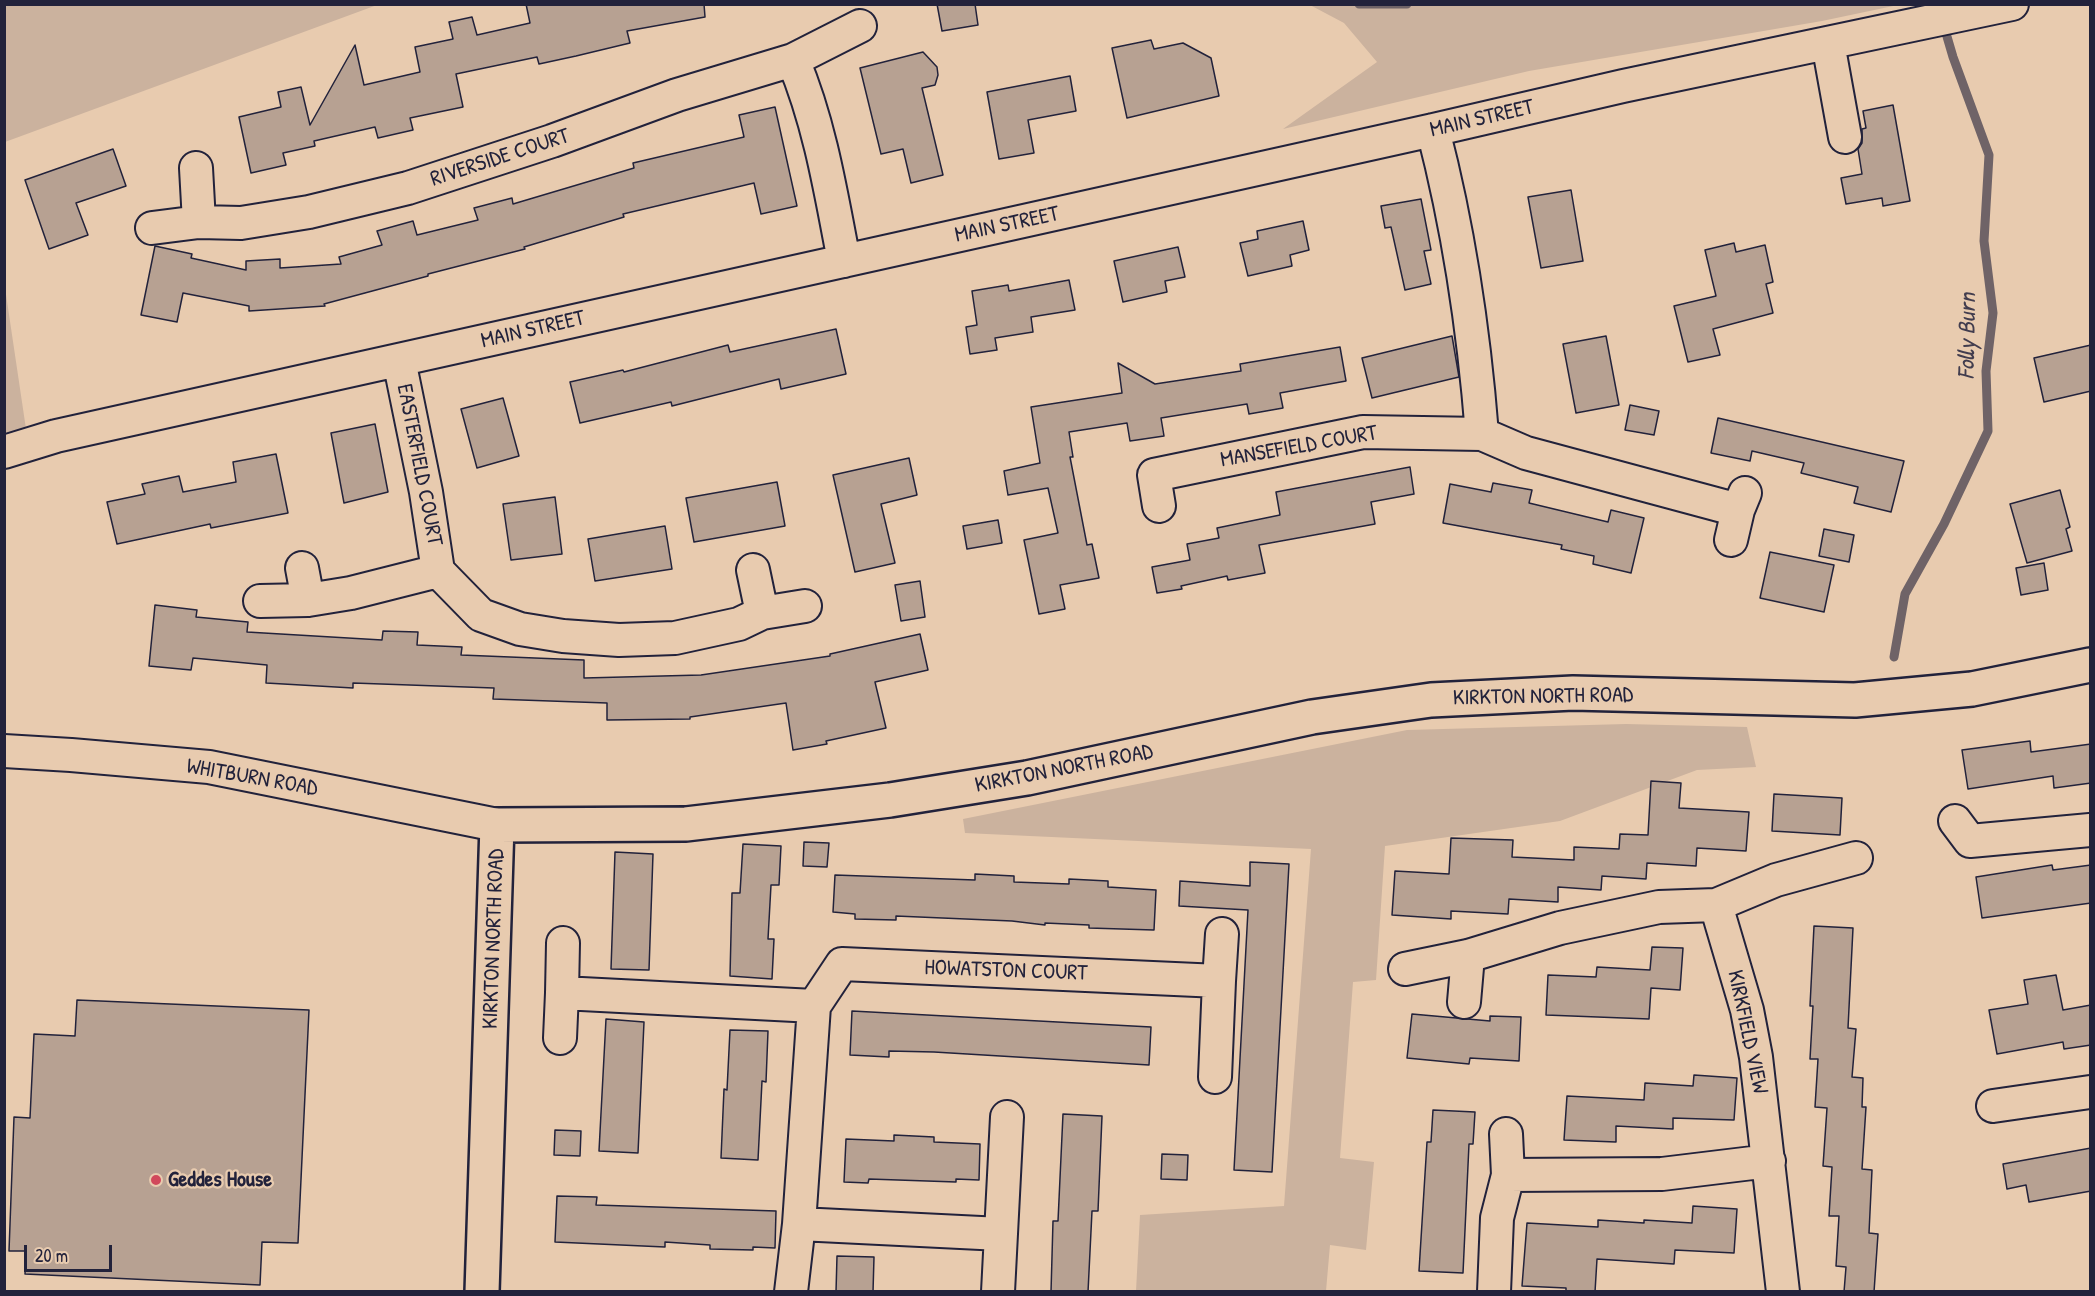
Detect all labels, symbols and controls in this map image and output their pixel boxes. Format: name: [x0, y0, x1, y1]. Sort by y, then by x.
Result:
street label: MAIN STREET: [1427, 94, 1537, 144]
street label: RIVERSIDE COURT: [427, 123, 573, 193]
street label: MAIN STREET: [952, 201, 1062, 249]
water label: Folly Burn: [1953, 292, 1983, 380]
street label: MAIN STREET: [478, 305, 588, 355]
street label: EASTERFIELD COURT: [390, 382, 448, 548]
street label: MANSEFIELD COURT: [1218, 420, 1380, 474]
street label: KIRKTON NORTH ROAD: [1453, 682, 1633, 712]
street label: KIRKTON NORTH ROAD: [973, 739, 1155, 799]
street label: WHITBURN ROAD: [184, 753, 320, 803]
street label: KIRKTON NORTH ROAD: [478, 848, 510, 1030]
street label: HOWATSTON COURT: [924, 955, 1088, 987]
street label: KIRKFIELD VIEW: [1721, 968, 1773, 1096]
place label: Geddes House: [168, 1167, 272, 1193]
marker: Geddes House: [149, 1173, 163, 1187]
scale bar: [27, 1233, 116, 1271]
text: 20 m: [35, 1243, 68, 1268]

